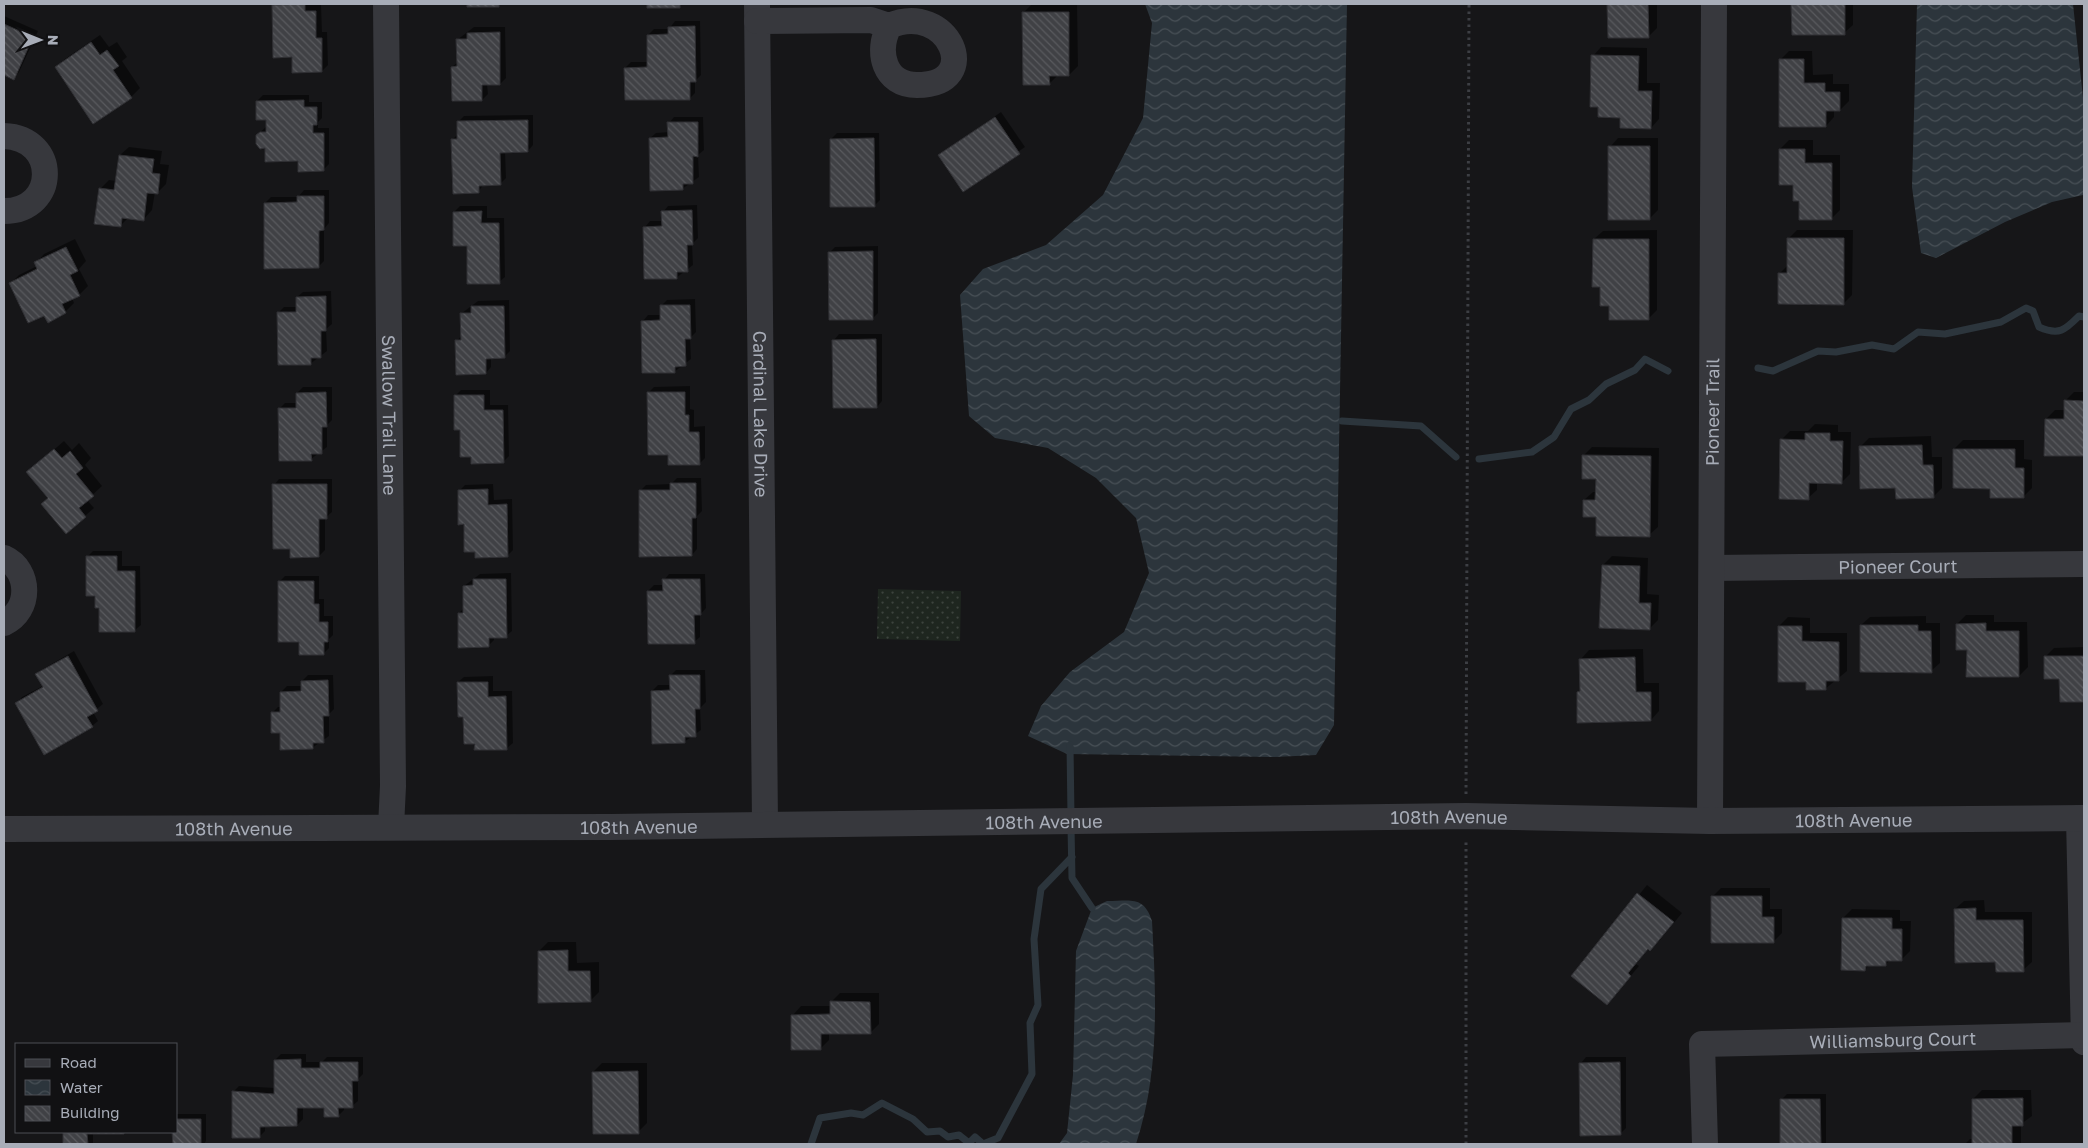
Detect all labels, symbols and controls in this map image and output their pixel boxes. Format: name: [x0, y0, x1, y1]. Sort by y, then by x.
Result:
north arrow: [15, 15, 65, 65]
text: N: [45, 35, 62, 46]
street label: Cardinal Lake Drive: [749, 331, 773, 497]
street label: Swallow Trail Lane: [378, 335, 401, 495]
street label: Pioneer Trail: [1701, 358, 1723, 466]
street label: Pioneer Court: [1838, 554, 1958, 578]
street label: 108th Avenue: [1390, 805, 1508, 828]
street label: 108th Avenue: [1795, 808, 1913, 831]
street label: 108th Avenue: [985, 810, 1103, 833]
street label: 108th Avenue: [580, 815, 698, 838]
street label: 108th Avenue: [175, 817, 293, 839]
street label: Williamsburg Court: [1809, 1027, 1977, 1052]
legend: [15, 1043, 178, 1133]
text: Road: [60, 1053, 97, 1071]
text: Water: [60, 1078, 103, 1096]
text: Building: [60, 1103, 120, 1121]

